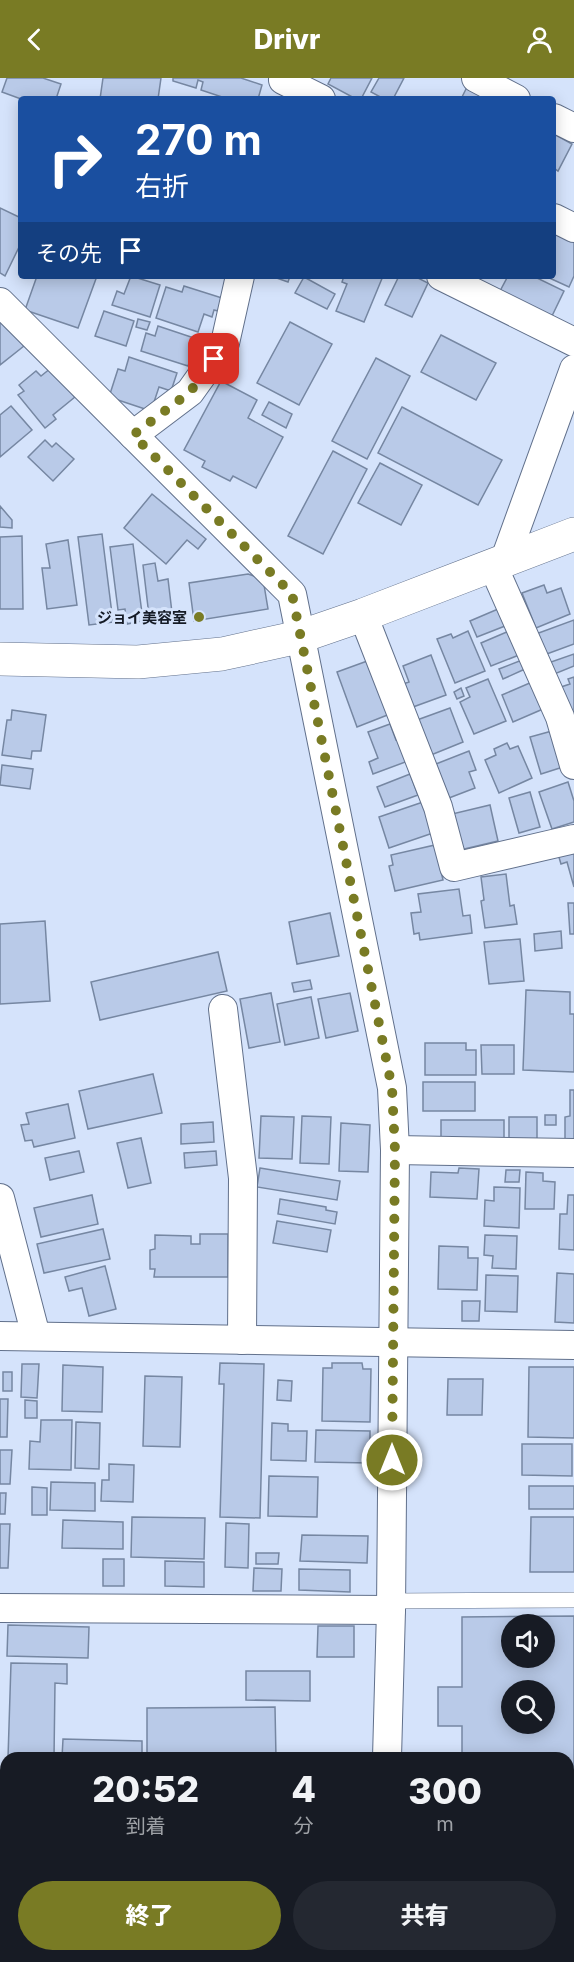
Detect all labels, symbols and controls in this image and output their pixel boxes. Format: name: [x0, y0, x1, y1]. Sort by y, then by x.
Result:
icon: back: [18, 23, 51, 56]
text: Drivr: [254, 23, 320, 56]
icon: person: [523, 23, 556, 56]
text: 270 m: [135, 114, 262, 165]
icon: right: [36, 120, 114, 198]
text: 右折: [135, 170, 189, 203]
icon: arrive: [114, 234, 147, 267]
text: その先: [36, 240, 102, 266]
pin: [188, 333, 239, 384]
icon: arrive: [197, 342, 230, 375]
place label: ジョイ美容室: [97, 608, 187, 627]
marker: ジョイ美容室: [192, 610, 206, 624]
position arrow: [360, 1428, 424, 1492]
map controls: [501, 1614, 555, 1734]
button: sound: [501, 1614, 555, 1668]
button: search: [501, 1680, 555, 1734]
text: 20:52: [92, 1767, 199, 1811]
text: 4: [291, 1767, 316, 1811]
text: 300: [408, 1769, 482, 1813]
text: m: [436, 1812, 454, 1836]
text: 到着: [126, 1814, 166, 1838]
text: 分: [294, 1814, 314, 1838]
button: 終了: [18, 1881, 281, 1950]
button: 共有: [293, 1881, 556, 1950]

